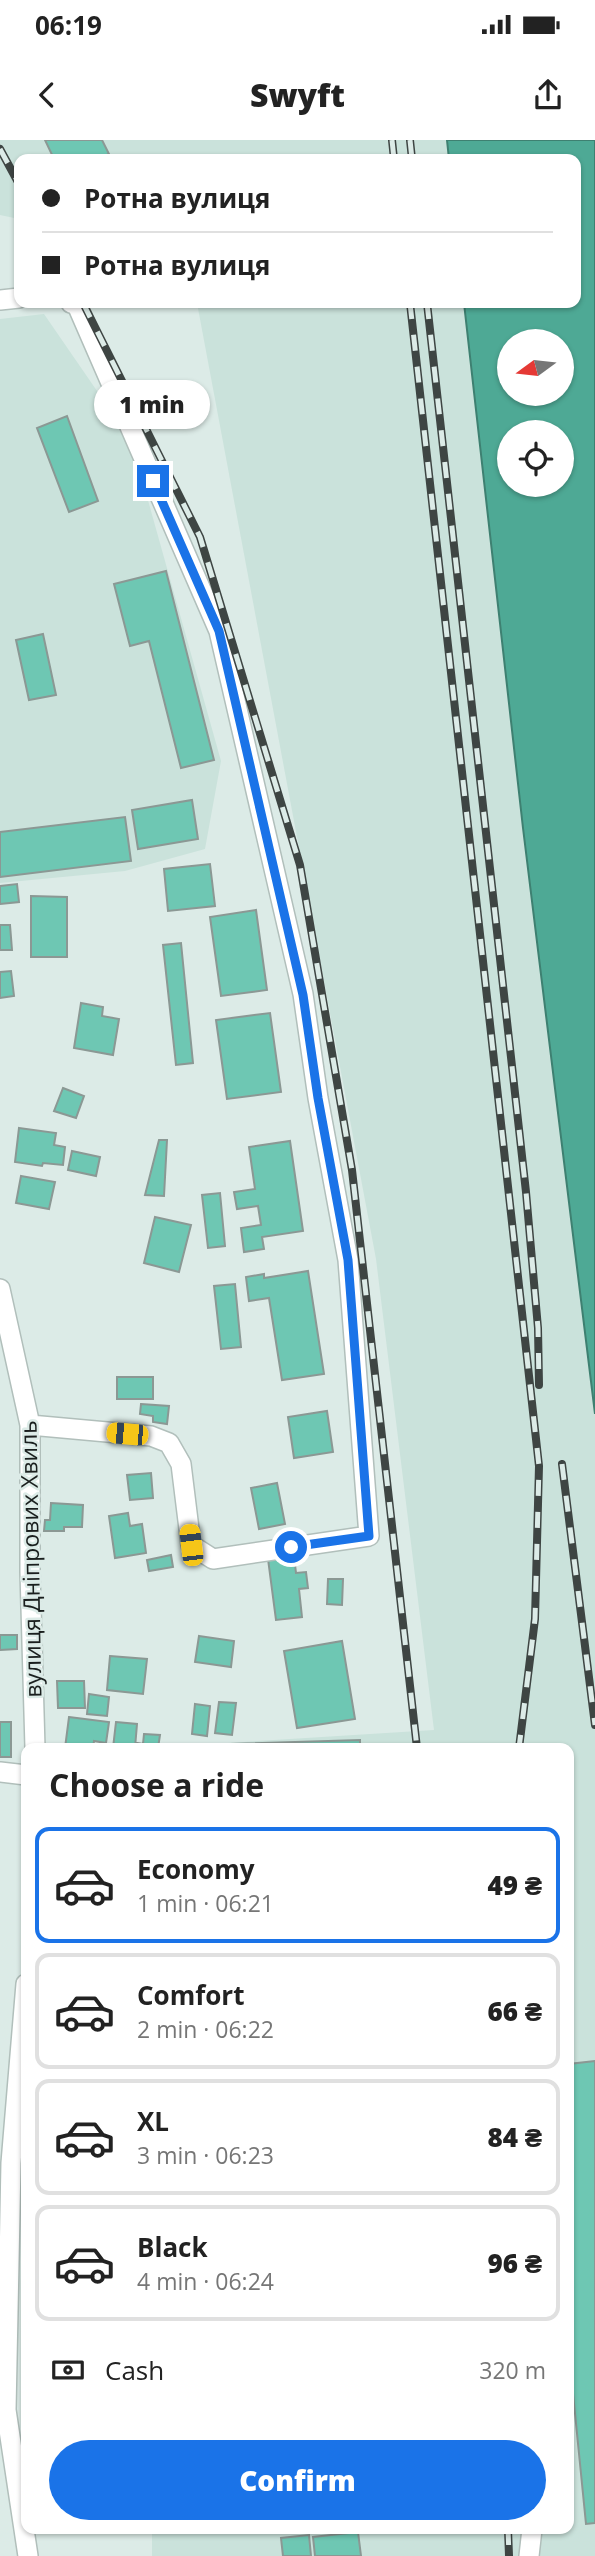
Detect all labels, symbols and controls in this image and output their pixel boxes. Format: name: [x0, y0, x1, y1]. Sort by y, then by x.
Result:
text: 06:19: [35, 7, 102, 43]
text: Swyft: [250, 73, 345, 116]
icon: back: [28, 76, 66, 114]
icon: share: [529, 76, 567, 114]
text: Ротна вулиця: [84, 180, 270, 216]
text: Ротна вулиця: [84, 247, 270, 283]
north arrow: [497, 329, 574, 406]
map controls: [497, 329, 574, 497]
callout: 1 min: [95, 380, 211, 428]
text: 1 min: [119, 388, 185, 420]
button: locate: [497, 420, 574, 497]
route end: [137, 465, 169, 497]
street label: вулиця Дніпрових Хвиль: [12, 1420, 48, 1698]
car: [106, 1422, 149, 1446]
car: [179, 1523, 204, 1567]
route start: [275, 1531, 307, 1563]
text: Choose a ride: [49, 1763, 264, 1806]
text: Economy: [137, 1851, 255, 1887]
icon: car: [53, 1854, 116, 1917]
text: 49 ₴: [487, 1867, 542, 1903]
text: 1 min · 06:21: [137, 1887, 274, 1919]
text: Comfort: [137, 1977, 244, 2013]
icon: car: [53, 1980, 116, 2043]
text: 66 ₴: [487, 1993, 542, 2029]
text: 2 min · 06:22: [137, 2013, 274, 2045]
text: XL: [137, 2103, 169, 2139]
icon: car: [53, 2106, 116, 2169]
text: 84 ₴: [487, 2119, 542, 2155]
text: 3 min · 06:23: [137, 2139, 274, 2171]
text: Black: [137, 2229, 208, 2265]
icon: car: [53, 2232, 116, 2295]
text: 96 ₴: [487, 2245, 542, 2281]
text: 4 min · 06:24: [137, 2265, 274, 2297]
icon: cash: [49, 2351, 87, 2389]
text: Cash: [105, 2352, 164, 2388]
text: 320 m: [479, 2354, 546, 2386]
button: Confirm: [49, 2440, 546, 2520]

